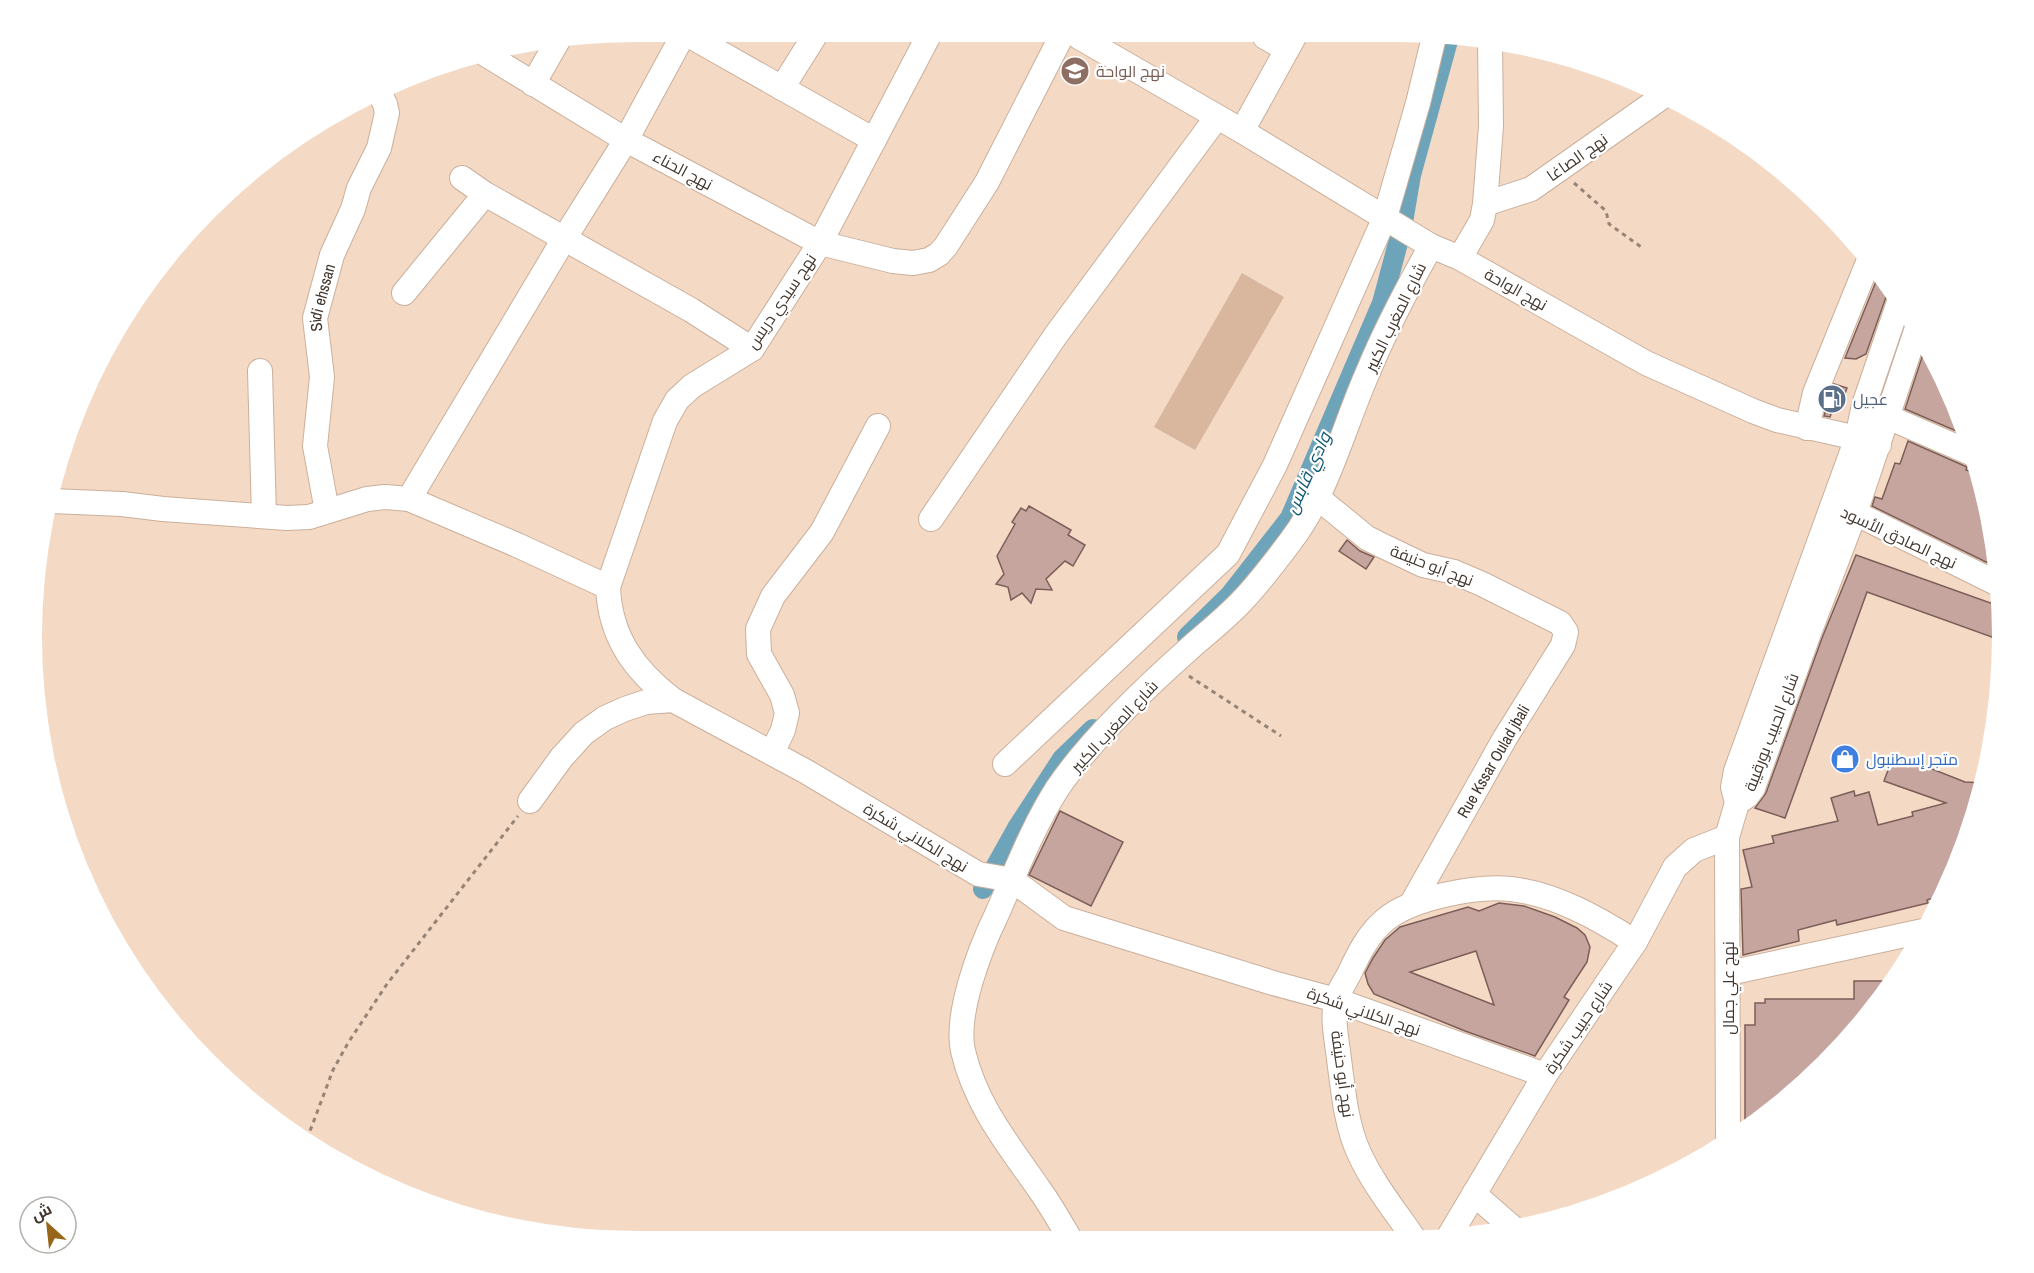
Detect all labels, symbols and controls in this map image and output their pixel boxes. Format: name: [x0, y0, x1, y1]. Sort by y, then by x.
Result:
school or university icon: نهج الواحة: [1059, 55, 1091, 87]
place label: نهج الواحة: [1096, 60, 1165, 83]
street label: نهج الصاغا: [1542, 128, 1612, 187]
street label: نهج الحناء: [649, 145, 717, 196]
street label: نهج سيدي دريس: [741, 249, 823, 355]
street label: شارع المغرب الكبير: [1359, 259, 1432, 377]
street label: Sidi ehssan: [304, 261, 340, 333]
street label: نهج الواحة: [1480, 263, 1551, 316]
fuel station icon: عجيل: [1816, 383, 1848, 415]
place label: عجيل: [1853, 388, 1888, 410]
water label: وادي قابس: [1278, 427, 1339, 518]
street label: نهج الصادق الأسود: [1837, 500, 1961, 574]
street label: نهج أبو حنيفة: [1387, 539, 1477, 592]
street label: شارع الحبيب بورقيبة: [1738, 670, 1805, 795]
street label: شارع المغرب الكبير: [1065, 675, 1163, 778]
street label: Rue Kssar Oulad jbali: [1452, 700, 1534, 822]
shop icon: متجر إسطنبول: [1829, 743, 1861, 775]
place label: متجر إسطنبول: [1866, 748, 1958, 770]
street label: نهج الكلاني شكرة: [858, 797, 972, 880]
street label: نهج علي جمال: [1717, 941, 1742, 1035]
street label: شارع حبيب شكرة: [1539, 976, 1618, 1078]
street label: نهج الكلاني شكرة: [1303, 981, 1424, 1044]
street label: نهج أبو حنيفة: [1325, 1029, 1360, 1119]
north arrow: [18, 1195, 78, 1255]
text: ش: [27, 1197, 55, 1226]

